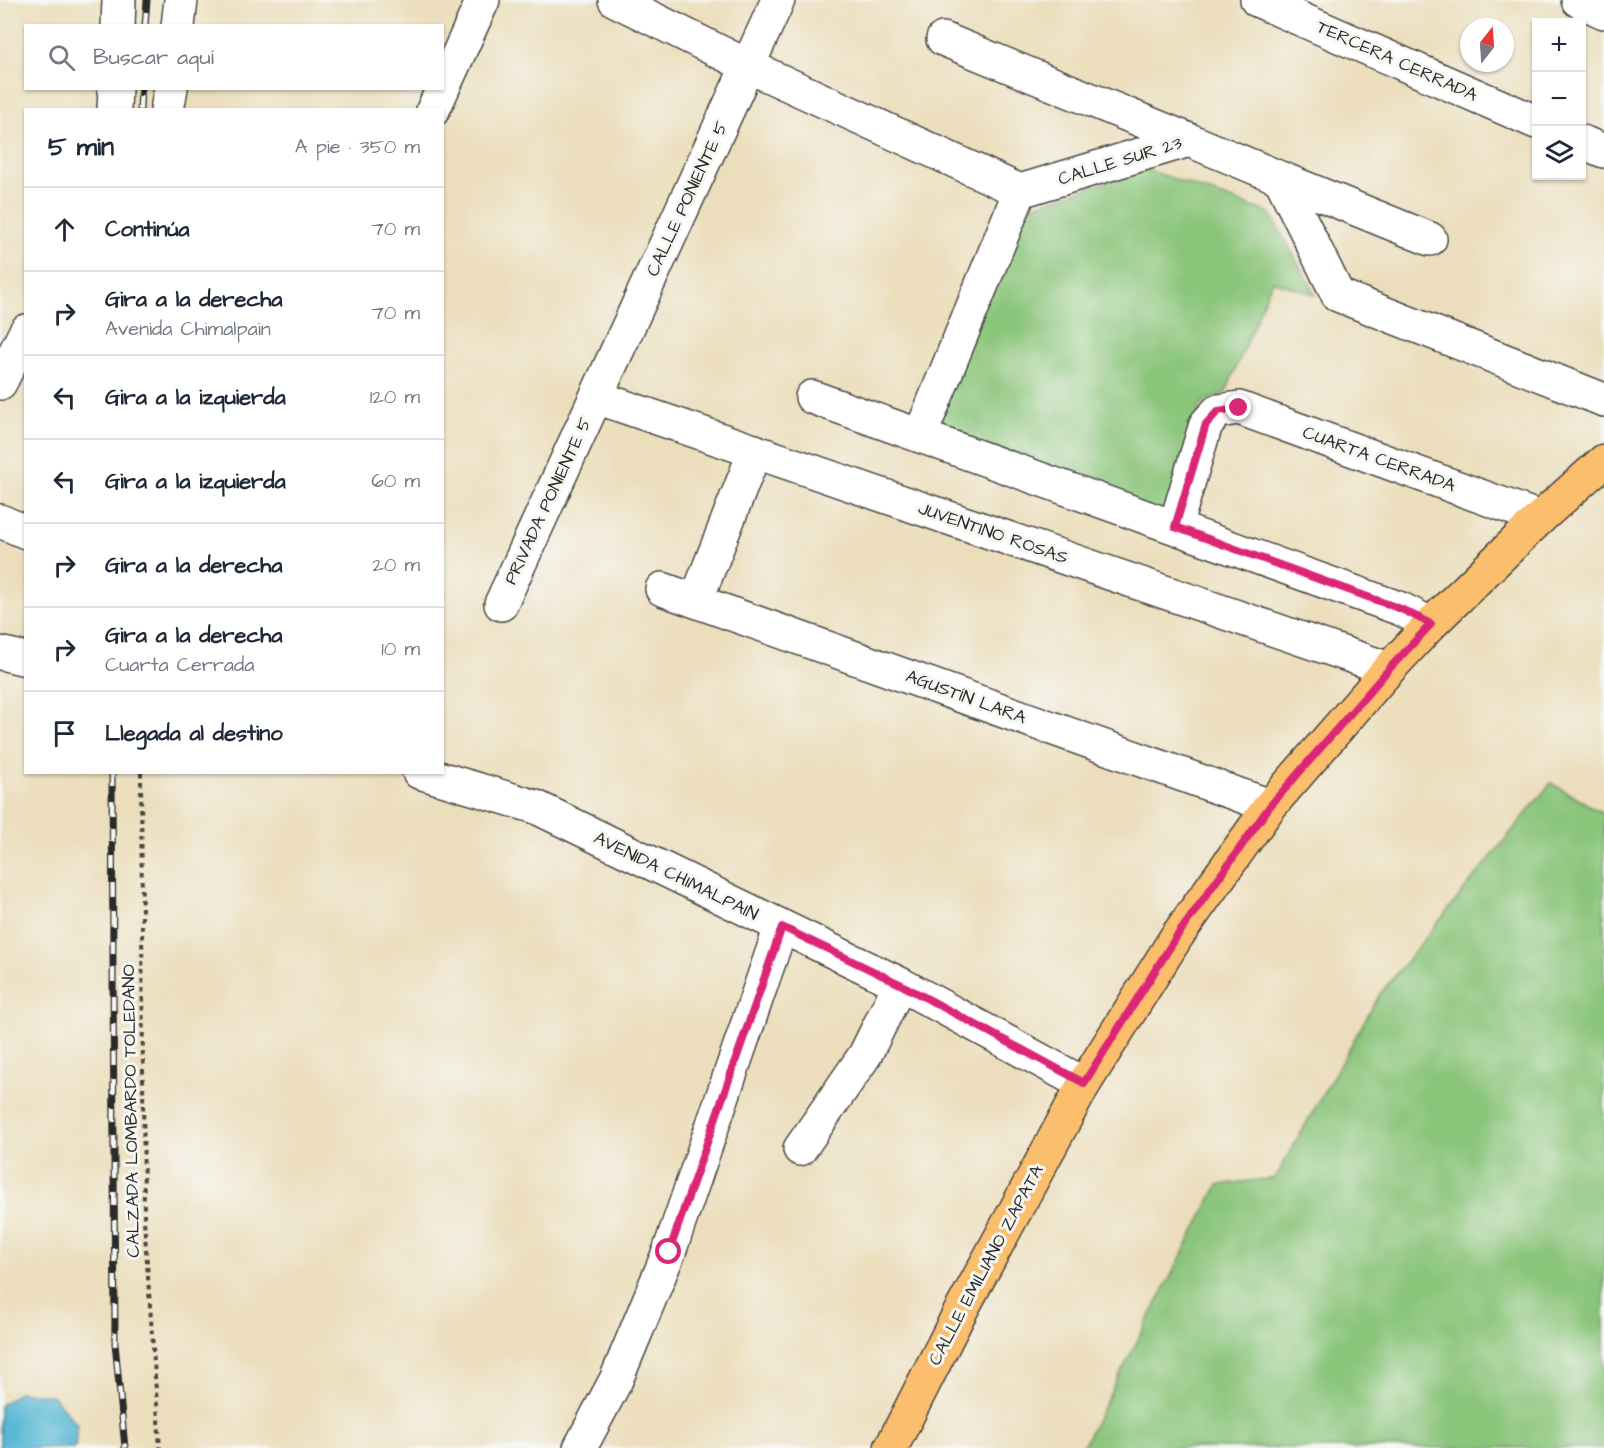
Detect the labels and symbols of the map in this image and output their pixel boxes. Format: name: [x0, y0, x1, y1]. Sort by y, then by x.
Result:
street label: TERCERA CERRADA: [1313, 14, 1482, 108]
north arrow: [1460, 18, 1514, 72]
street label: CALLE PONIENTE 5: [640, 117, 734, 281]
street label: CALLE SUR 23: [1055, 130, 1185, 192]
route end: [1225, 394, 1251, 420]
street label: PRIVADA PONIENTE 5: [498, 413, 598, 589]
street label: CUARTA CERRADA: [1299, 420, 1459, 498]
street label: JUVENTINO ROSAS: [915, 496, 1071, 570]
street label: AGUSTÍN LARA: [902, 664, 1030, 731]
street label: AVENIDA CHIMALPAIN: [590, 825, 762, 927]
street label: CALZADA LOMBARDO TOLEDANO: [116, 964, 146, 1258]
street label: CALLE EMILIANO ZAPATA: [922, 1160, 1050, 1370]
route start: [655, 1238, 681, 1264]

